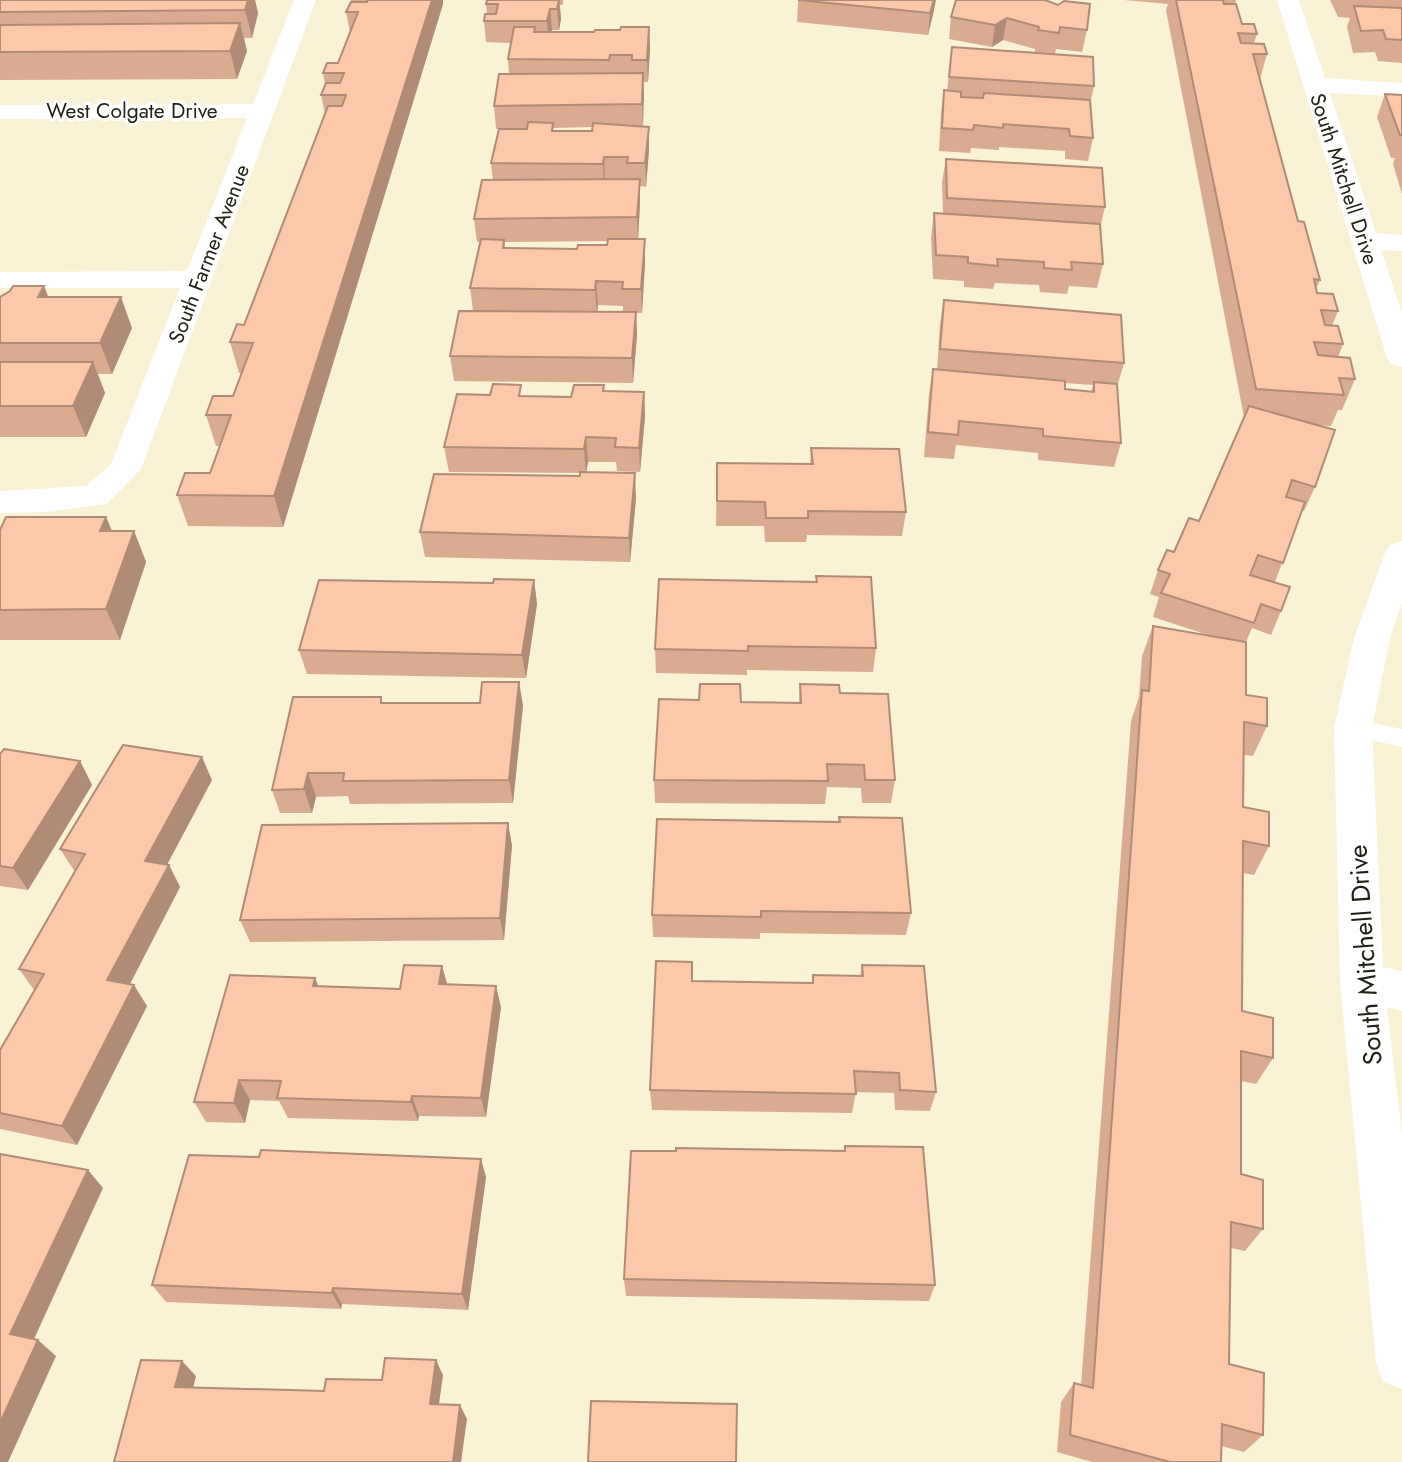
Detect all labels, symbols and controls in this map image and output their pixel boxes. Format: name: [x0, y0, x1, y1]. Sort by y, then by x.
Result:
street label: South Mitchell Drive: [1302, 90, 1386, 269]
street label: West Colgate Drive: [46, 96, 218, 126]
street label: South Farmer Avenue: [161, 160, 257, 348]
street label: South Mitchell Drive: [1338, 844, 1392, 1066]

